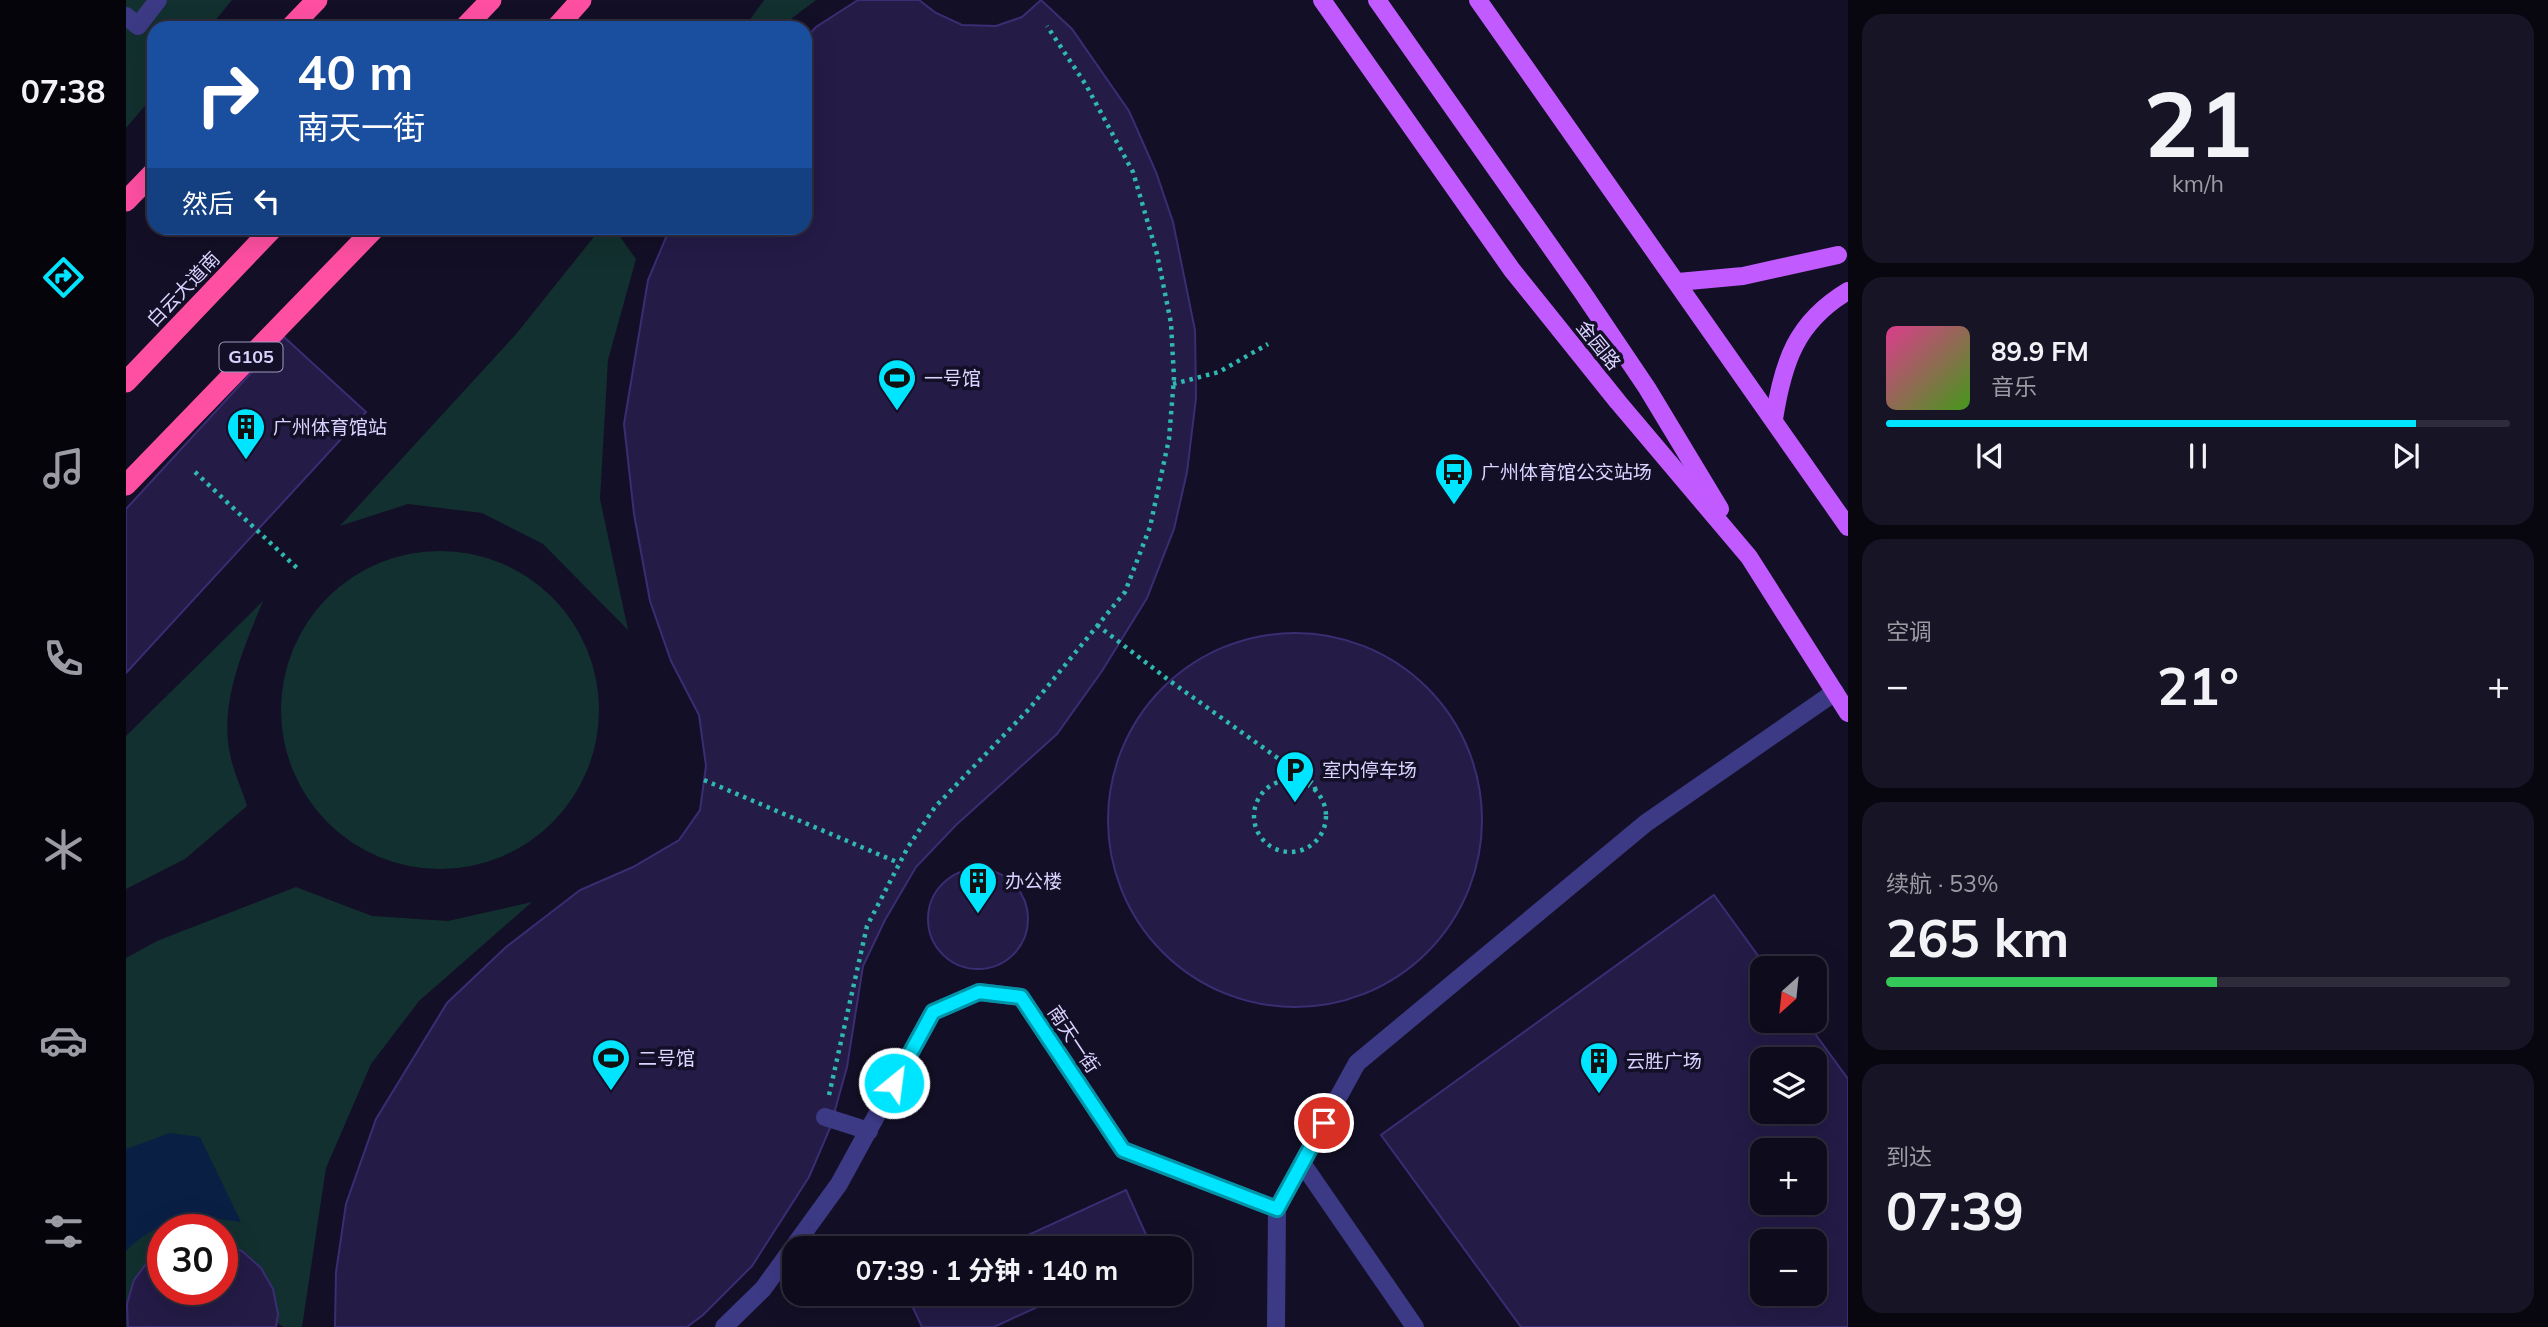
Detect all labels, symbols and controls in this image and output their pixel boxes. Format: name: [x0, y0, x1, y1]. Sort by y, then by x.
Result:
text: 40 m: [297, 41, 413, 102]
icon: right: [182, 49, 273, 140]
text: 21: [2143, 66, 2253, 180]
text: 07:38: [21, 71, 105, 111]
text: 南天一街: [297, 107, 425, 147]
text: km/h: [2172, 169, 2224, 198]
icon: left: [248, 182, 286, 220]
text: 然后: [182, 187, 234, 220]
street label: 白云大道南: [141, 246, 225, 332]
icon: directions: [39, 253, 88, 302]
street label: 金园路: [1572, 315, 1626, 375]
text: 89.9 FM: [1991, 335, 2089, 368]
road number: G105: [220, 342, 282, 372]
sports icon: 一号馆: [876, 357, 918, 412]
place label: 一号馆: [924, 366, 981, 390]
text: 音乐: [1991, 372, 2037, 401]
building icon: 广州体育馆站: [225, 406, 267, 461]
place label: 广州体育馆站: [273, 415, 387, 439]
icon: previous: [1971, 437, 2009, 475]
icon: pause: [2179, 437, 2217, 475]
icon: next: [2387, 437, 2425, 475]
icon: music: [39, 444, 88, 493]
bus stop icon: 广州体育馆公交站场: [1433, 451, 1475, 506]
place label: 广州体育馆公交站场: [1481, 460, 1652, 484]
text: 空调: [1886, 617, 1932, 646]
icon: phone: [39, 634, 88, 683]
text: 21°: [2157, 653, 2239, 718]
text: −: [1886, 661, 1909, 709]
text: +: [2487, 661, 2510, 709]
parking icon: 室内停车场: [1274, 749, 1316, 804]
place label: 室内停车场: [1322, 758, 1417, 782]
icon: climate: [39, 825, 88, 874]
building icon: 办公楼: [957, 860, 999, 915]
place label: 办公楼: [1005, 869, 1062, 893]
text: 续航 · 53%: [1886, 869, 1998, 898]
text: 265 km: [1886, 905, 2069, 970]
north arrow: [1750, 956, 1827, 1032]
map controls: [1750, 956, 1827, 1306]
street label: 南天一街: [1043, 1001, 1105, 1077]
icon: car: [39, 1016, 88, 1065]
sports icon: 二号馆: [590, 1037, 632, 1092]
building icon: 云胜广场: [1578, 1040, 1620, 1095]
place label: 二号馆: [638, 1046, 695, 1070]
position arrow: [857, 1046, 931, 1120]
button: layers: [1750, 1047, 1827, 1124]
place label: 云胜广场: [1626, 1049, 1702, 1073]
pin: [1294, 1093, 1354, 1153]
icon: arrive: [1305, 1104, 1343, 1142]
button: +: [1750, 1138, 1827, 1215]
text: 到达: [1886, 1142, 1932, 1171]
text: 07:39: [1886, 1178, 2024, 1243]
icon: filters: [39, 1207, 88, 1256]
speed limit sign: 30: [147, 1214, 238, 1305]
button: −: [1750, 1229, 1827, 1306]
text: 07:39 · 1 分钟 · 140 m: [856, 1254, 1118, 1287]

